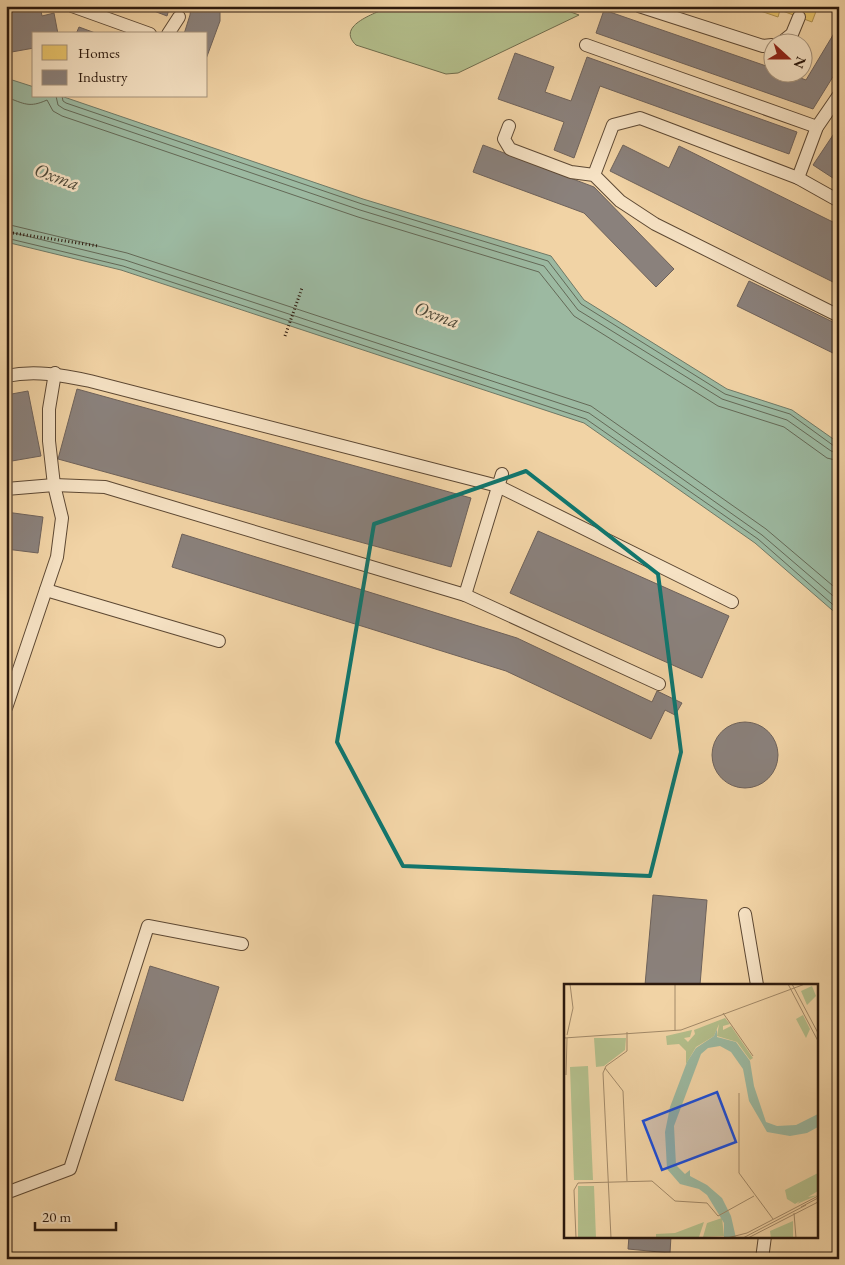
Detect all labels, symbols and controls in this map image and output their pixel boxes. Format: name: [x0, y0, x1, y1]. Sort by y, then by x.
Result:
legend: [32, 32, 208, 98]
north arrow: [762, 32, 812, 82]
text: Homes: [78, 43, 120, 62]
text: N: [789, 54, 811, 72]
text: Industry: [78, 67, 128, 86]
water label: Охта: [31, 157, 83, 196]
water label: Охта: [411, 295, 463, 334]
inset map: [564, 984, 818, 1238]
scale bar: [35, 1200, 116, 1232]
text: 20 m: [42, 1207, 71, 1226]

